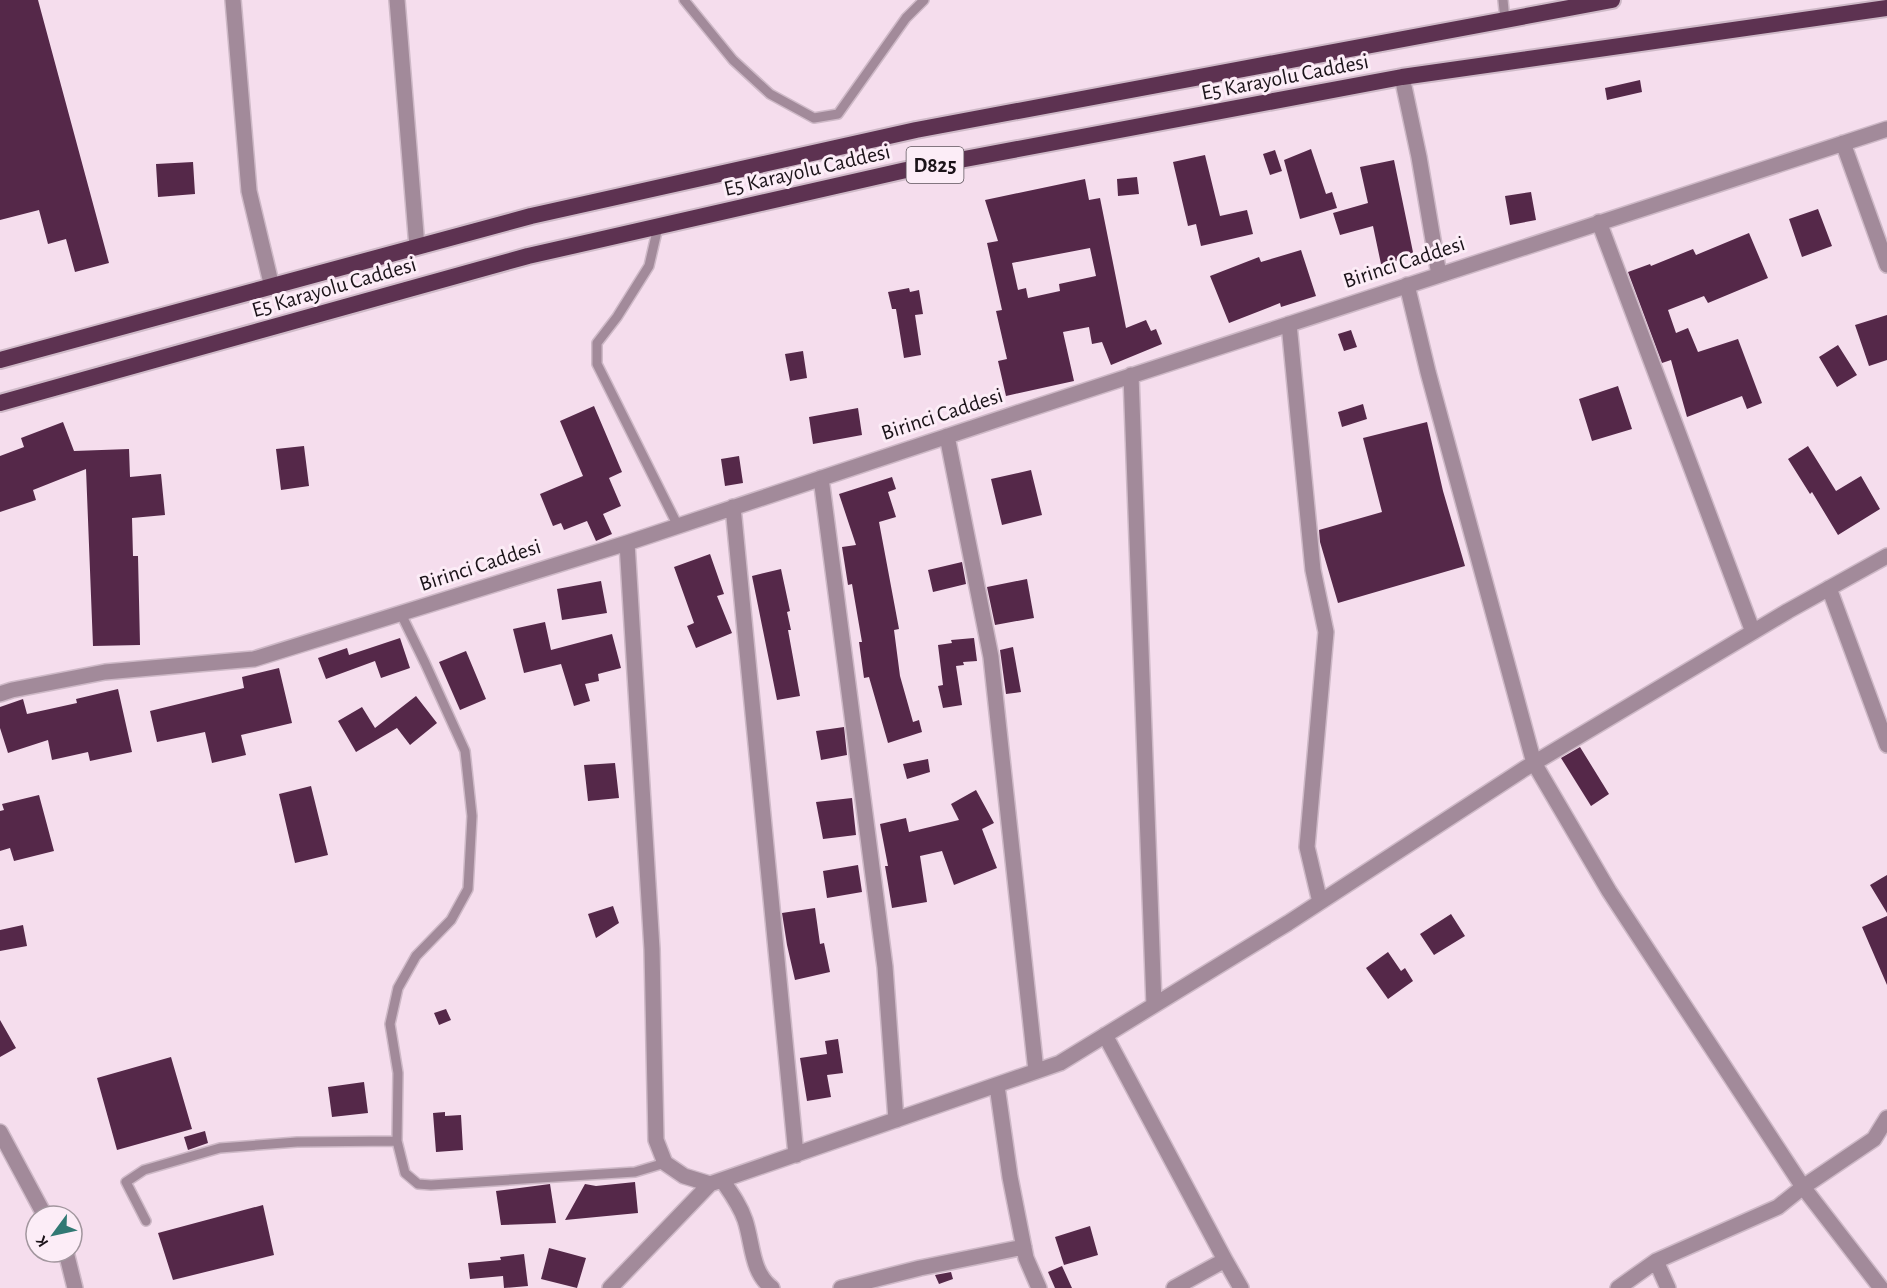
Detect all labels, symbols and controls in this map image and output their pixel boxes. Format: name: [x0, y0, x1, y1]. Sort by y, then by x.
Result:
street label: E5 Karayolu Caddesi: [1199, 50, 1371, 104]
street label: E5 Karayolu Caddesi: [722, 140, 892, 200]
road number: D825: [906, 147, 964, 183]
street label: Birinci Caddesi: [1341, 232, 1467, 292]
street label: E5 Karayolu Caddesi: [249, 253, 419, 321]
street label: Birinci Caddesi: [879, 384, 1005, 444]
street label: Birinci Caddesi: [417, 535, 543, 595]
north arrow: [24, 1204, 84, 1264]
text: K: [33, 1233, 52, 1250]

